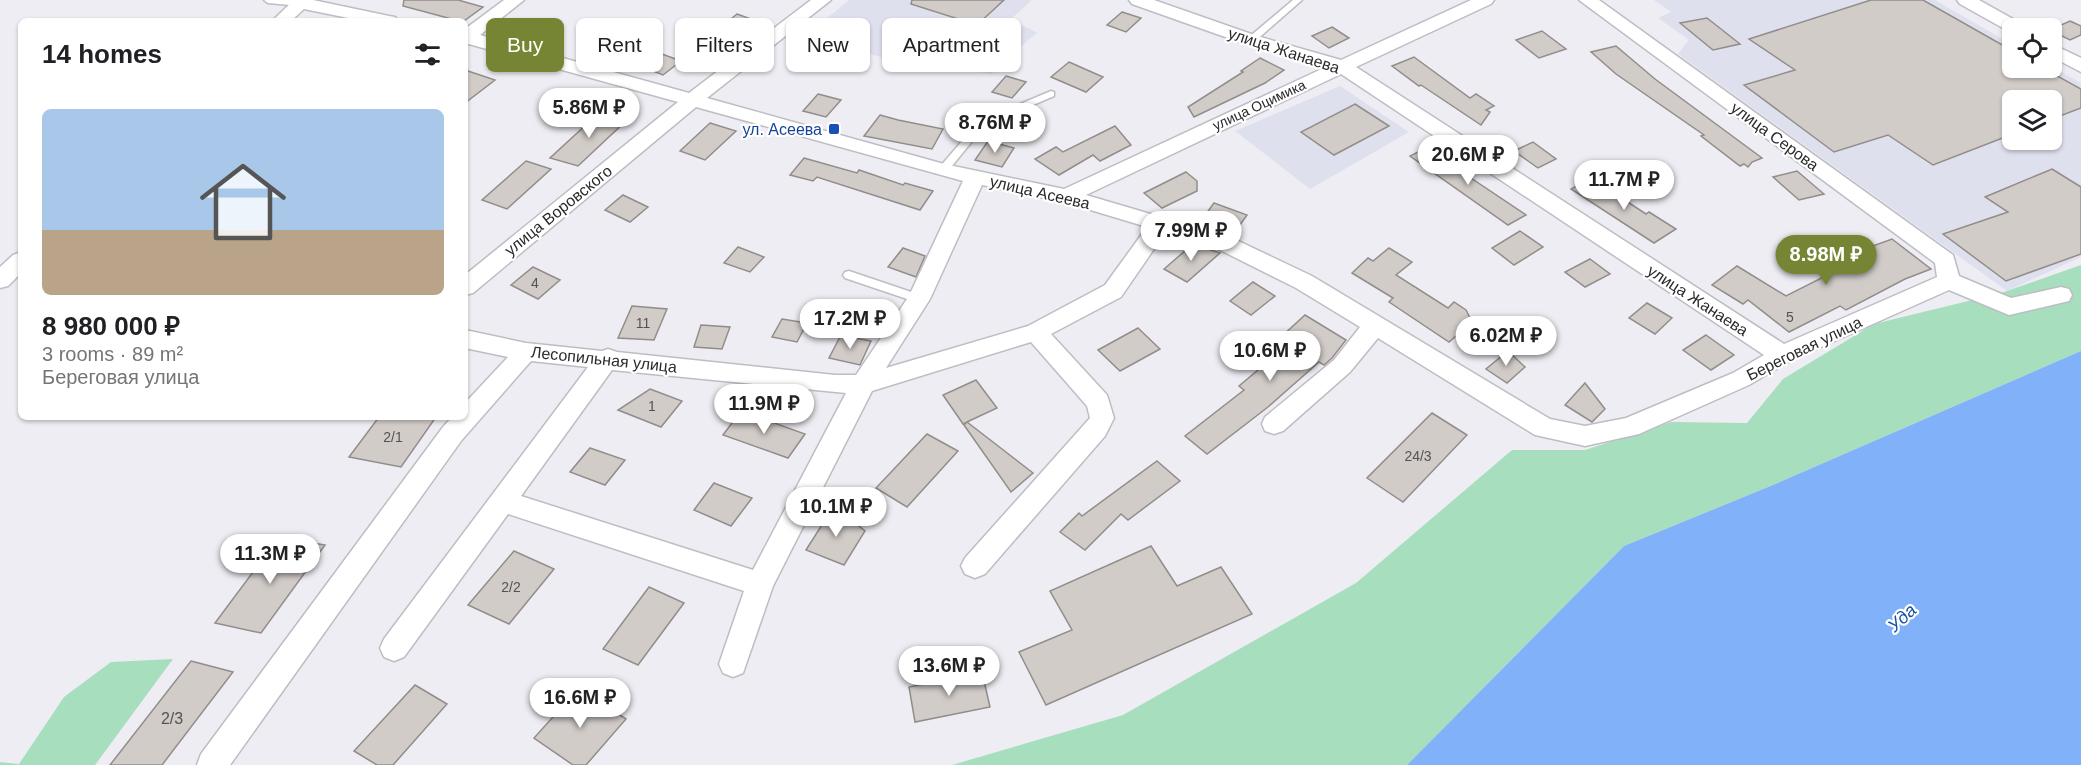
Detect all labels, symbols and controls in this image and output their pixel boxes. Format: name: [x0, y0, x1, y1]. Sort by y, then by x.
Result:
chip: Buy: [486, 18, 564, 72]
chip: Rent: [576, 18, 663, 72]
chip: Filters: [675, 18, 774, 72]
chip: New: [786, 18, 870, 72]
chip: Apartment: [882, 18, 1021, 72]
map controls: [2002, 18, 2062, 150]
button: locate: [2002, 18, 2062, 78]
street label: улица Жанаева: [1226, 24, 1342, 77]
icon: filters: [411, 38, 444, 71]
text: 14 homes: [42, 39, 162, 69]
street label: улица Оцимика: [1210, 76, 1308, 134]
pin: 5.86M ₽: [534, 88, 644, 139]
button: layers: [2002, 90, 2062, 150]
text: 5.86M ₽: [553, 96, 625, 118]
street label: улица Серова: [1728, 99, 1822, 174]
pin: 8.76M ₽: [940, 103, 1050, 154]
text: 8.76M ₽: [959, 111, 1031, 133]
place label: ул. Асеева: [742, 121, 822, 138]
marker: ул. Асеева: [827, 122, 841, 136]
pin: 20.6M ₽: [1413, 135, 1523, 186]
text: 20.6M ₽: [1432, 143, 1504, 165]
icon: home: [189, 148, 297, 256]
pin: 11.7M ₽: [1569, 160, 1679, 211]
street label: улица Воровского: [501, 162, 615, 259]
text: 11.7M ₽: [1588, 168, 1660, 190]
street label: улица Асеева: [988, 173, 1092, 212]
pin: 7.99M ₽: [1136, 211, 1246, 262]
text: 7.99M ₽: [1155, 219, 1227, 241]
pin: 8.98M ₽: [1771, 235, 1881, 286]
text: 8.98M ₽: [1790, 243, 1862, 265]
street label: улица Жанаева: [1644, 262, 1751, 339]
house number: 4: [531, 275, 539, 291]
pin: 17.2M ₽: [795, 299, 905, 350]
text: 17.2M ₽: [814, 307, 886, 329]
house number: 5: [1786, 309, 1794, 325]
text: 8 980 000 ₽: [42, 311, 180, 341]
street label: Береговая улица: [1744, 313, 1865, 384]
house number: 11: [636, 315, 650, 331]
pin: 6.02M ₽: [1451, 316, 1561, 367]
text: 6.02M ₽: [1470, 324, 1542, 346]
pin: 10.6M ₽: [1215, 331, 1325, 382]
text: 10.6M ₽: [1234, 339, 1306, 361]
text: 3 rooms · 89 m²: [42, 343, 183, 365]
street label: Лесопильная улица: [530, 343, 678, 376]
text: Береговая улица: [42, 366, 199, 388]
pin: 11.9M ₽: [709, 384, 819, 435]
text: 11.9M ₽: [728, 392, 800, 414]
house number: 1: [648, 398, 656, 414]
house number: 2/1: [383, 429, 403, 445]
house number: 24/3: [1404, 448, 1432, 464]
pin: 10.1M ₽: [781, 487, 891, 538]
text: 10.1M ₽: [800, 495, 872, 517]
pin: 11.3M ₽: [215, 534, 325, 585]
text: 11.3M ₽: [234, 542, 306, 564]
house number: 2/2: [501, 579, 521, 595]
water label: Уда: [1883, 600, 1920, 637]
pin: 13.6M ₽: [894, 646, 1004, 697]
text: 13.6M ₽: [913, 654, 985, 676]
pin: 16.6M ₽: [525, 678, 635, 729]
text: 16.6M ₽: [544, 686, 616, 708]
house number: 2/3: [161, 710, 183, 727]

